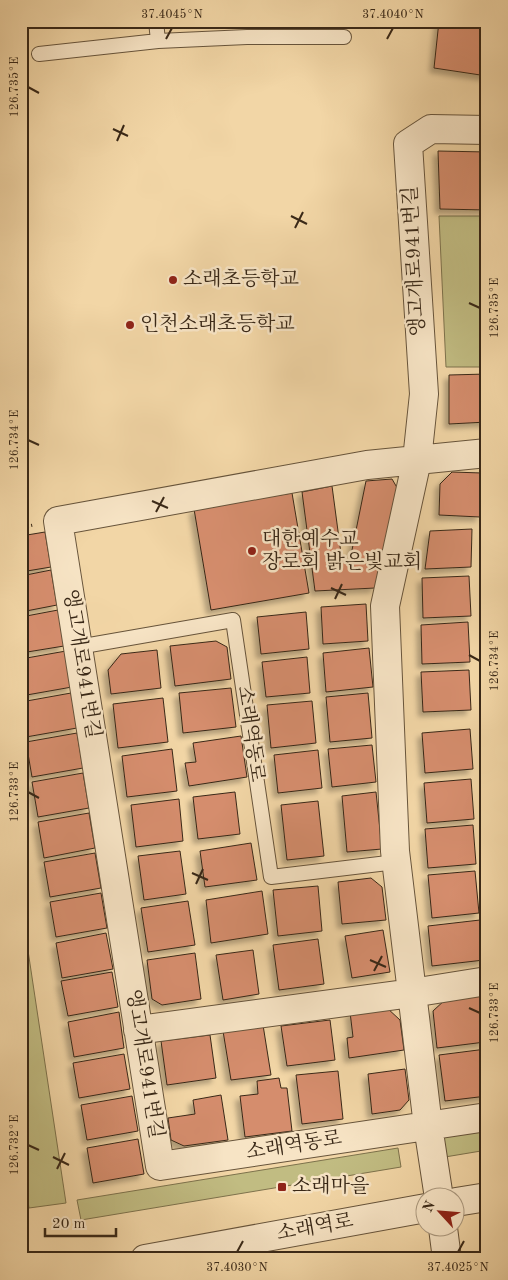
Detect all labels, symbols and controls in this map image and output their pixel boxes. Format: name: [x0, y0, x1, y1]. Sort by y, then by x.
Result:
text: 37.4045°N: [141, 8, 203, 21]
text: 37.4040°N: [362, 9, 424, 21]
text: 126.735°E: [8, 57, 21, 117]
street label: 앵고개로941번길: [399, 185, 429, 337]
place label: 소래초등학교: [183, 268, 300, 290]
marker: 소래초등학교: [167, 274, 179, 286]
text: 126.735°E: [488, 278, 501, 338]
place label: 인천소래초등학교: [140, 313, 295, 335]
marker: 인천소래초등학교: [124, 319, 136, 331]
text: 126.734°E: [9, 410, 21, 470]
place label: 대한예수교 장로회 밝은빛교회: [262, 528, 422, 573]
marker: 대한예수교 장로회 밝은빛교회: [246, 545, 258, 557]
street label: 앵고개로941번길: [59, 588, 105, 740]
text: 126.734°E: [489, 631, 501, 691]
street label: 소래역동로: [233, 684, 269, 783]
text: 126.733°E: [9, 762, 21, 822]
text: 126.733°E: [489, 983, 501, 1043]
street label: 앵고개로941번길: [122, 988, 168, 1140]
text: 126.732°E: [9, 1115, 21, 1175]
street label: 소래역동로: [244, 1127, 343, 1163]
place label: 소래마을: [292, 1175, 369, 1197]
marker: 소래마을: [276, 1181, 288, 1193]
north arrow: [416, 1188, 466, 1238]
text: N: [421, 1199, 438, 1215]
scale bar: [45, 1205, 116, 1237]
street label: 소래역로: [275, 1209, 355, 1245]
text: 20 m: [52, 1217, 86, 1232]
text: 37.4025°N: [427, 1261, 489, 1274]
text: 37.4030°N: [206, 1262, 268, 1274]

